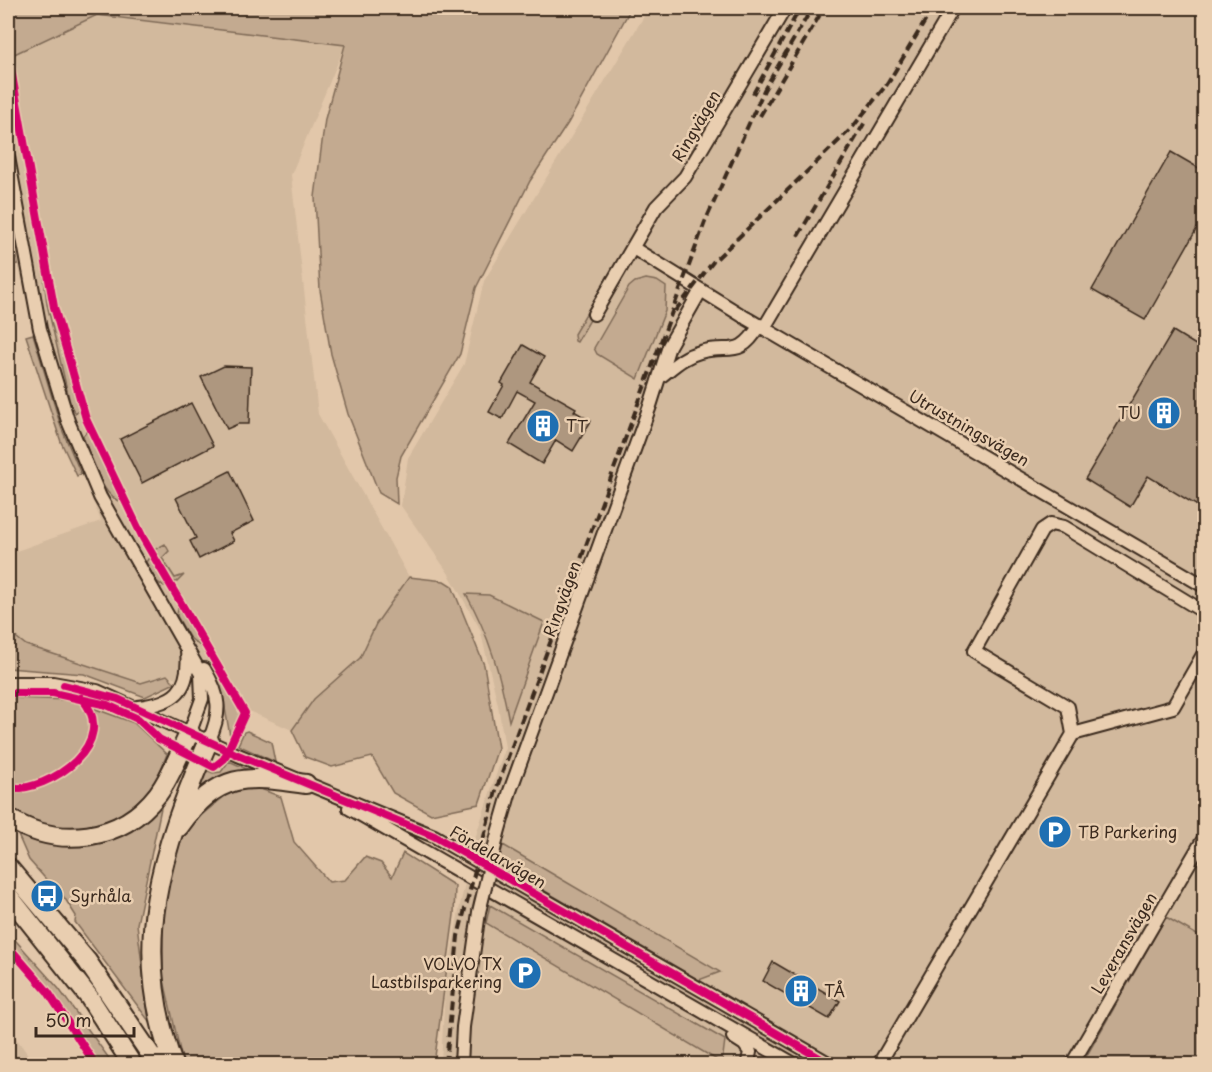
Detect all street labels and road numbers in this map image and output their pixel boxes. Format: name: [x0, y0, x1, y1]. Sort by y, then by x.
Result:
street label: Ringvägen: [665, 85, 725, 166]
street label: Utrustningsvägen: [905, 383, 1034, 471]
street label: Ringvägen: [536, 557, 586, 640]
street label: Fördelarvägen: [446, 819, 551, 893]
street label: Leveransvägen: [1084, 887, 1162, 998]

